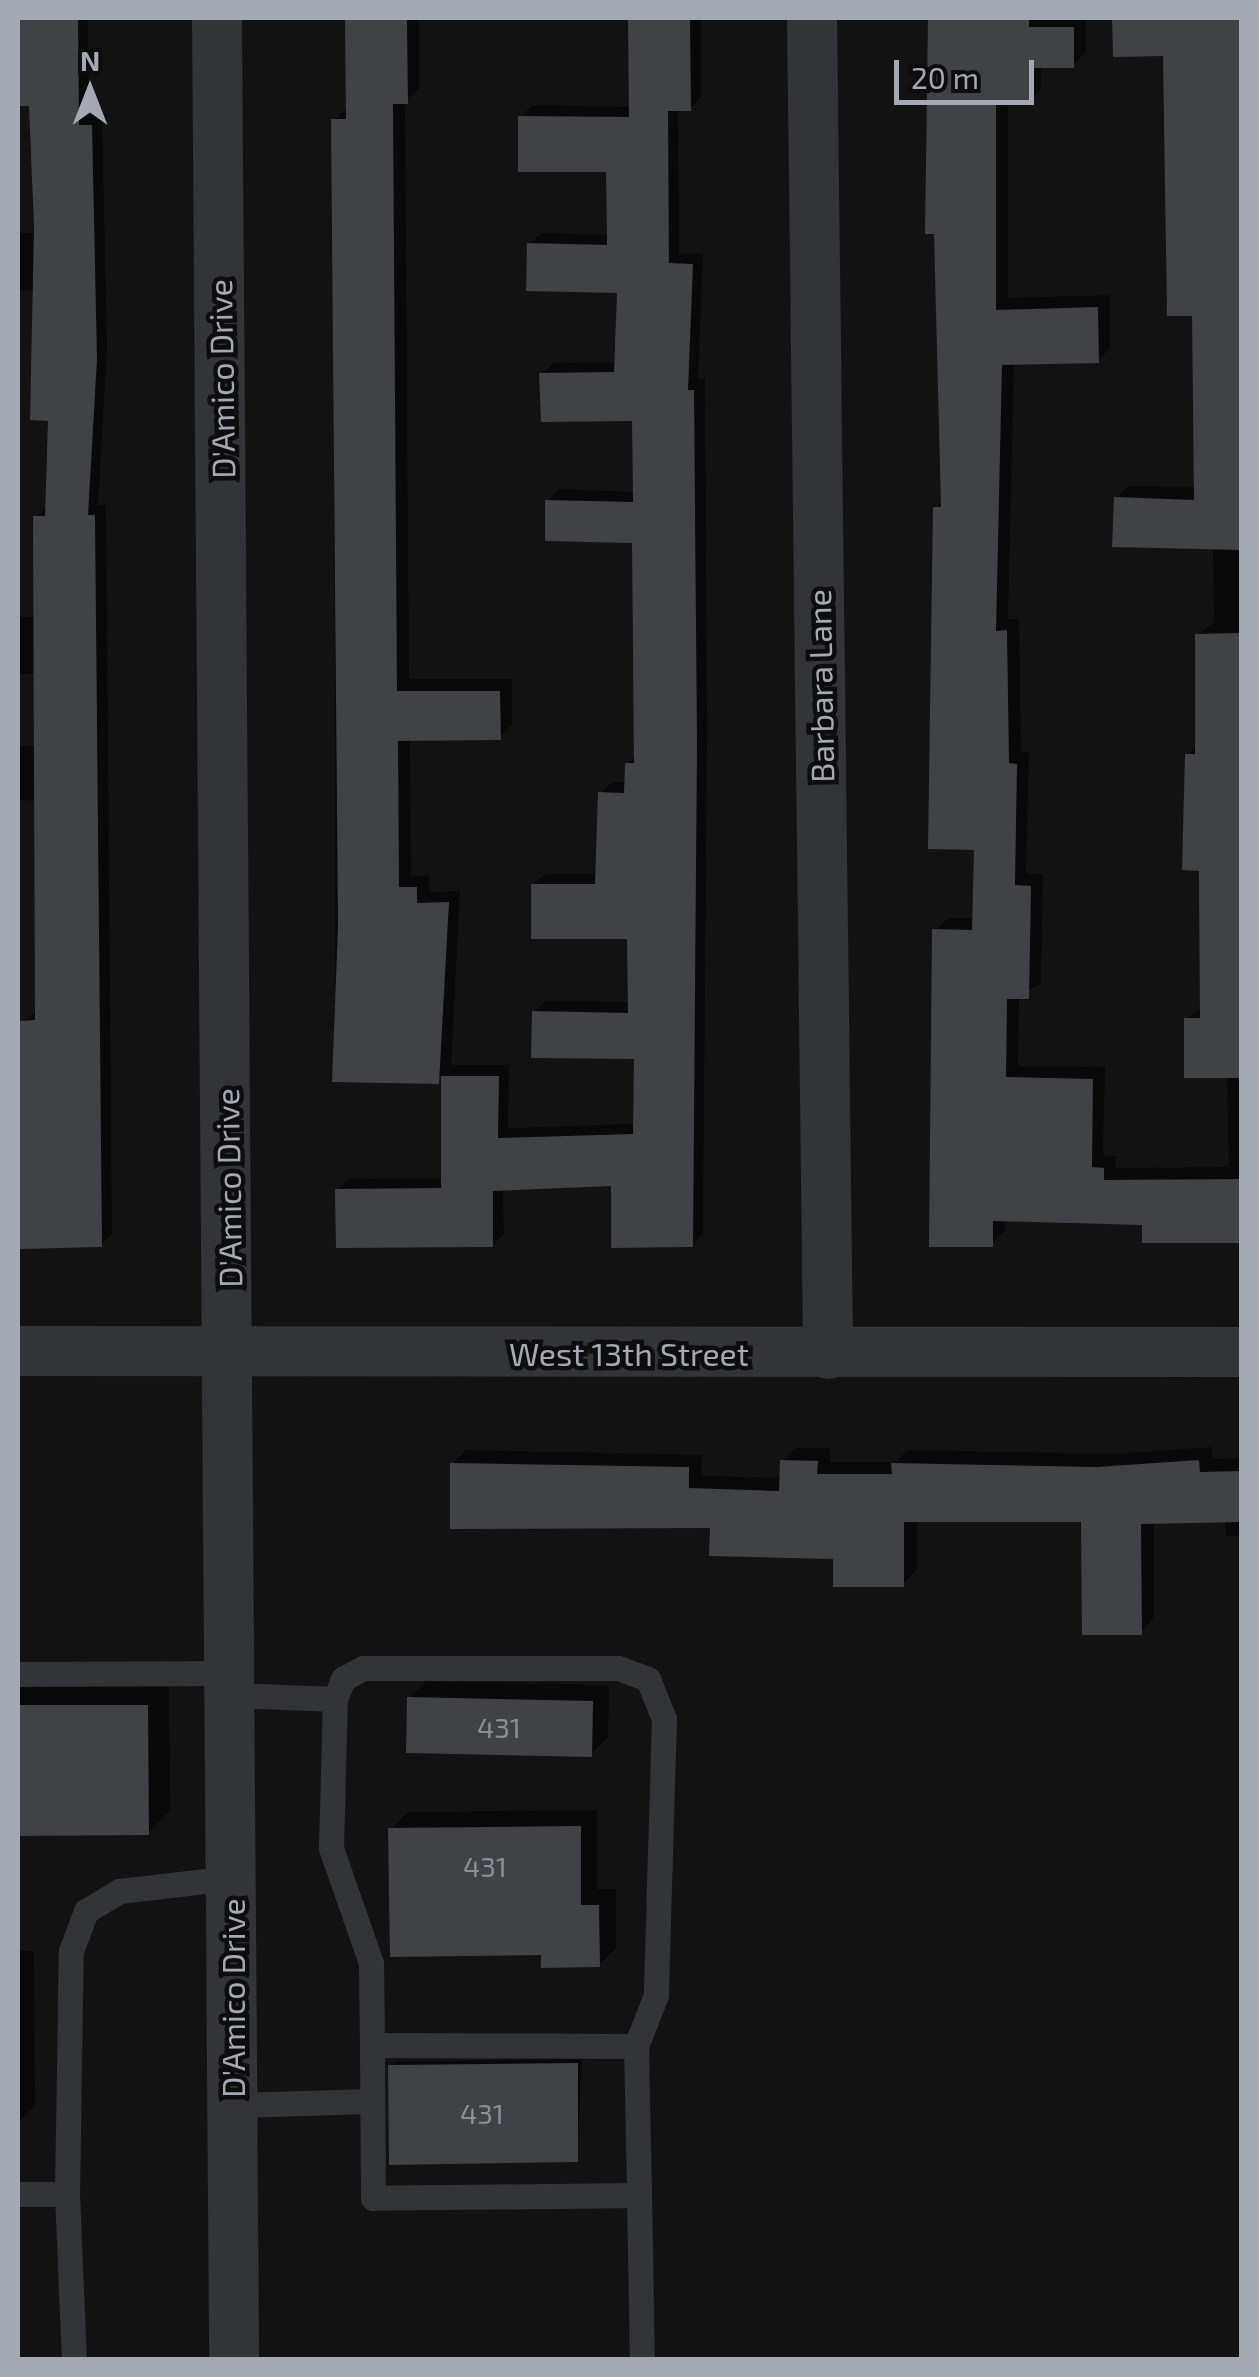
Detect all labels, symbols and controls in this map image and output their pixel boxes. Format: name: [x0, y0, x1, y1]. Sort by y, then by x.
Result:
north arrow: [40, 40, 140, 140]
scale bar: [899, 40, 1039, 102]
text: N: [80, 43, 100, 77]
text: 20 m: [911, 59, 979, 95]
street label: D'Amico Drive: [200, 279, 242, 479]
street label: Barbara Lane: [799, 589, 841, 783]
street label: D'Amico Drive: [207, 1088, 249, 1288]
street label: West 13th Street: [509, 1334, 749, 1372]
house number: 431: [477, 1710, 521, 1744]
house number: 431: [463, 1849, 507, 1883]
street label: D'Amico Drive: [213, 1898, 251, 2098]
house number: 431: [460, 2096, 504, 2130]

